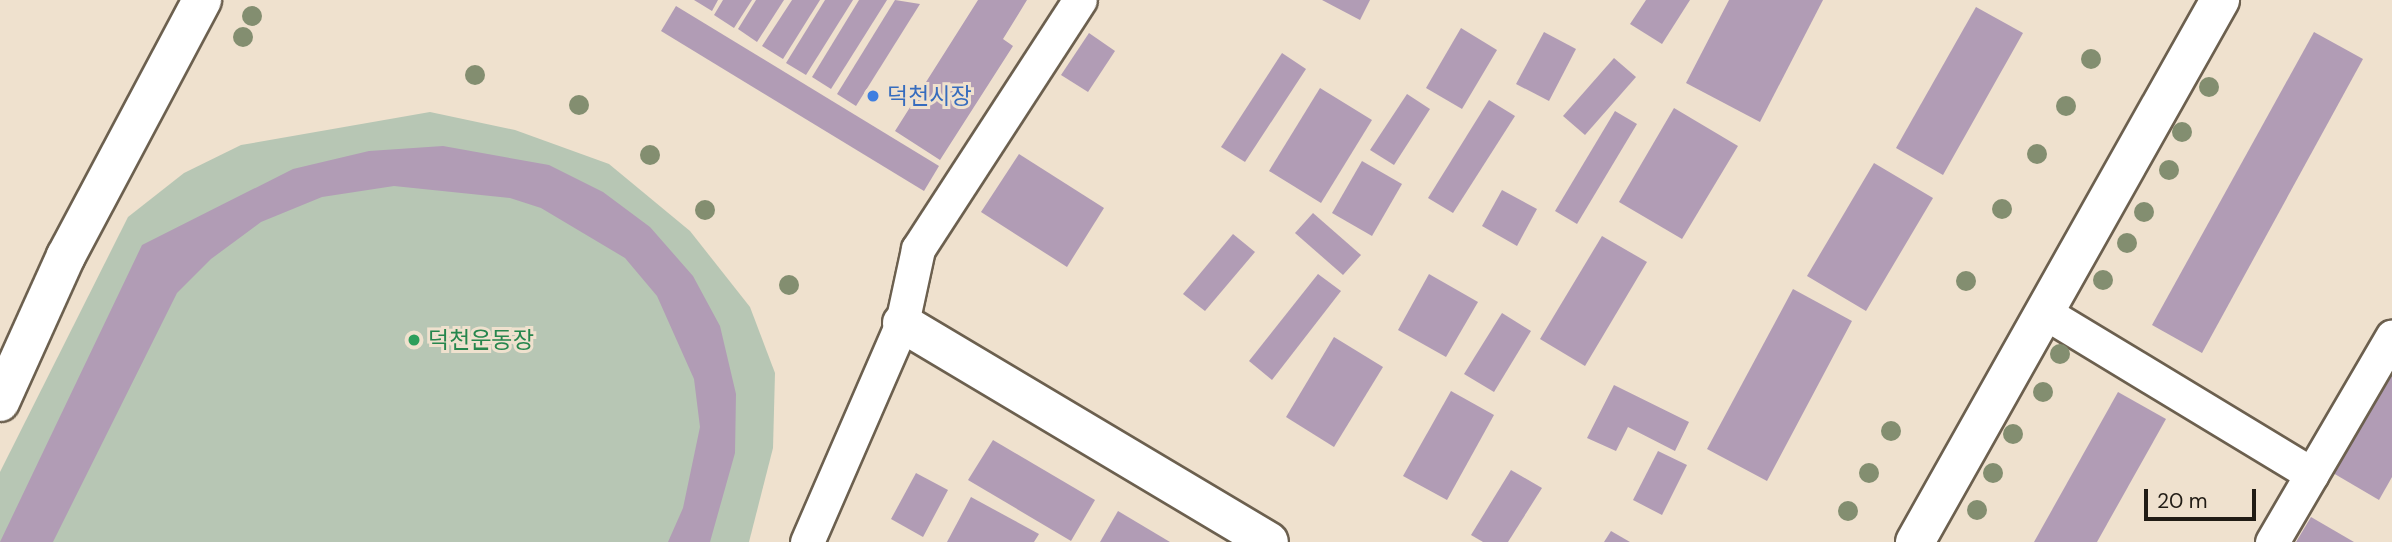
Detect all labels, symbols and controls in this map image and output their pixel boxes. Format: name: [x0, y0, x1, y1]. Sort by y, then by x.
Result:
place label: 덕천시장: [887, 82, 972, 110]
marker: 덕천시장: [865, 88, 881, 104]
place label: 덕천운동장: [428, 326, 534, 354]
marker: 덕천운동장: [406, 332, 422, 348]
scale bar: [2147, 476, 2259, 520]
text: 20 m: [2157, 487, 2208, 515]

